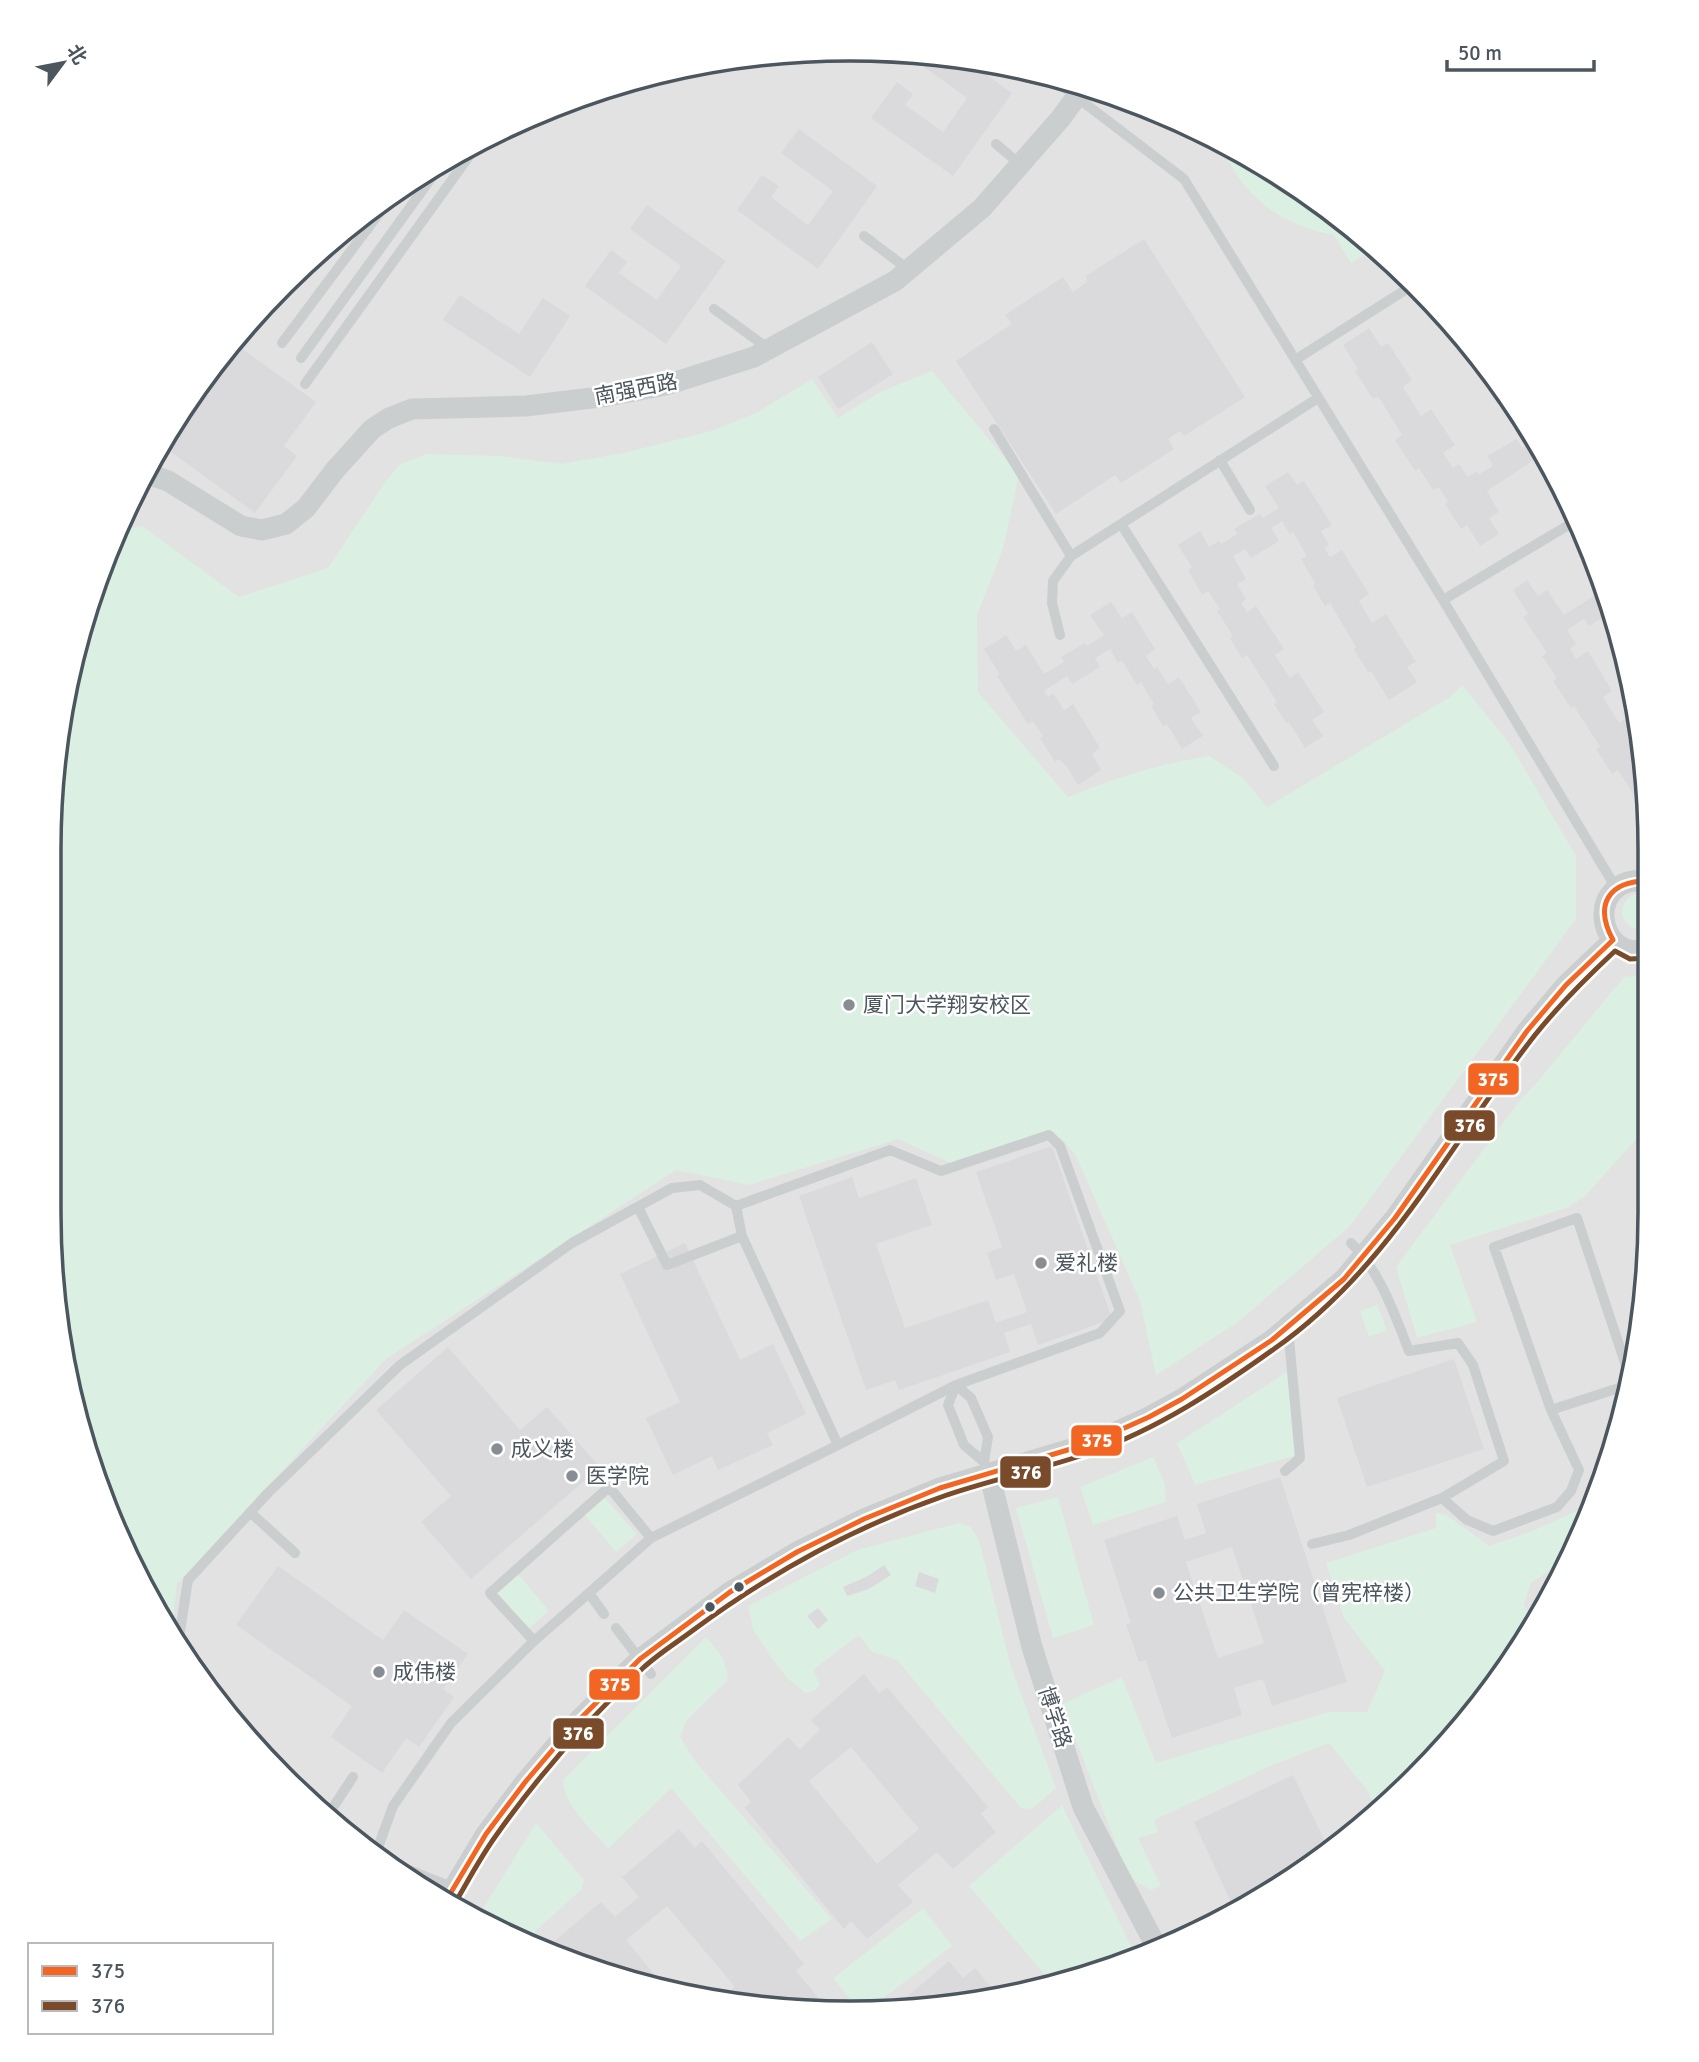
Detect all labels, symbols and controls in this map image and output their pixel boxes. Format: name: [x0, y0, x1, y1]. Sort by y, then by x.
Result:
north arrow: [28, 28, 98, 98]
scale bar: [1447, 28, 1594, 72]
text: 北: [61, 40, 92, 69]
text: 50 m: [1458, 40, 1502, 66]
street label: 南强西路: [592, 368, 680, 410]
place label: 厦门大学翔安校区: [863, 992, 1031, 1018]
marker: 厦门大学翔安校区: [841, 997, 857, 1013]
line badge: 375: [1467, 1062, 1520, 1096]
text: 375: [1478, 1068, 1508, 1092]
line badge: 376: [1443, 1109, 1496, 1142]
text: 376: [1455, 1114, 1485, 1138]
place label: 爱礼楼: [1055, 1250, 1118, 1276]
marker: 爱礼楼: [1033, 1255, 1049, 1271]
line badge: 375: [1070, 1424, 1123, 1457]
text: 375: [1082, 1429, 1112, 1453]
place label: 成义楼: [511, 1436, 574, 1462]
marker: 成义楼: [489, 1441, 505, 1457]
line badge: 376: [999, 1455, 1052, 1489]
text: 376: [1011, 1461, 1041, 1485]
place label: 医学院: [586, 1463, 649, 1489]
marker: 医学院: [564, 1468, 580, 1484]
unlabelled marker: [732, 1580, 746, 1594]
place label: 公共卫生学院（曾宪梓楼）: [1173, 1580, 1425, 1606]
marker: 公共卫生学院（曾宪梓楼）: [1151, 1585, 1167, 1601]
unlabelled marker: [703, 1600, 717, 1614]
place label: 成伟楼: [393, 1659, 456, 1685]
marker: 成伟楼: [371, 1664, 387, 1680]
line badge: 375: [588, 1668, 641, 1701]
text: 375: [600, 1673, 630, 1697]
street label: 博学路: [1033, 1683, 1077, 1751]
line badge: 376: [552, 1717, 605, 1750]
text: 376: [563, 1722, 593, 1746]
legend: [28, 1943, 273, 2034]
text: 375: [91, 1958, 125, 1984]
text: 376: [91, 1993, 125, 2019]

